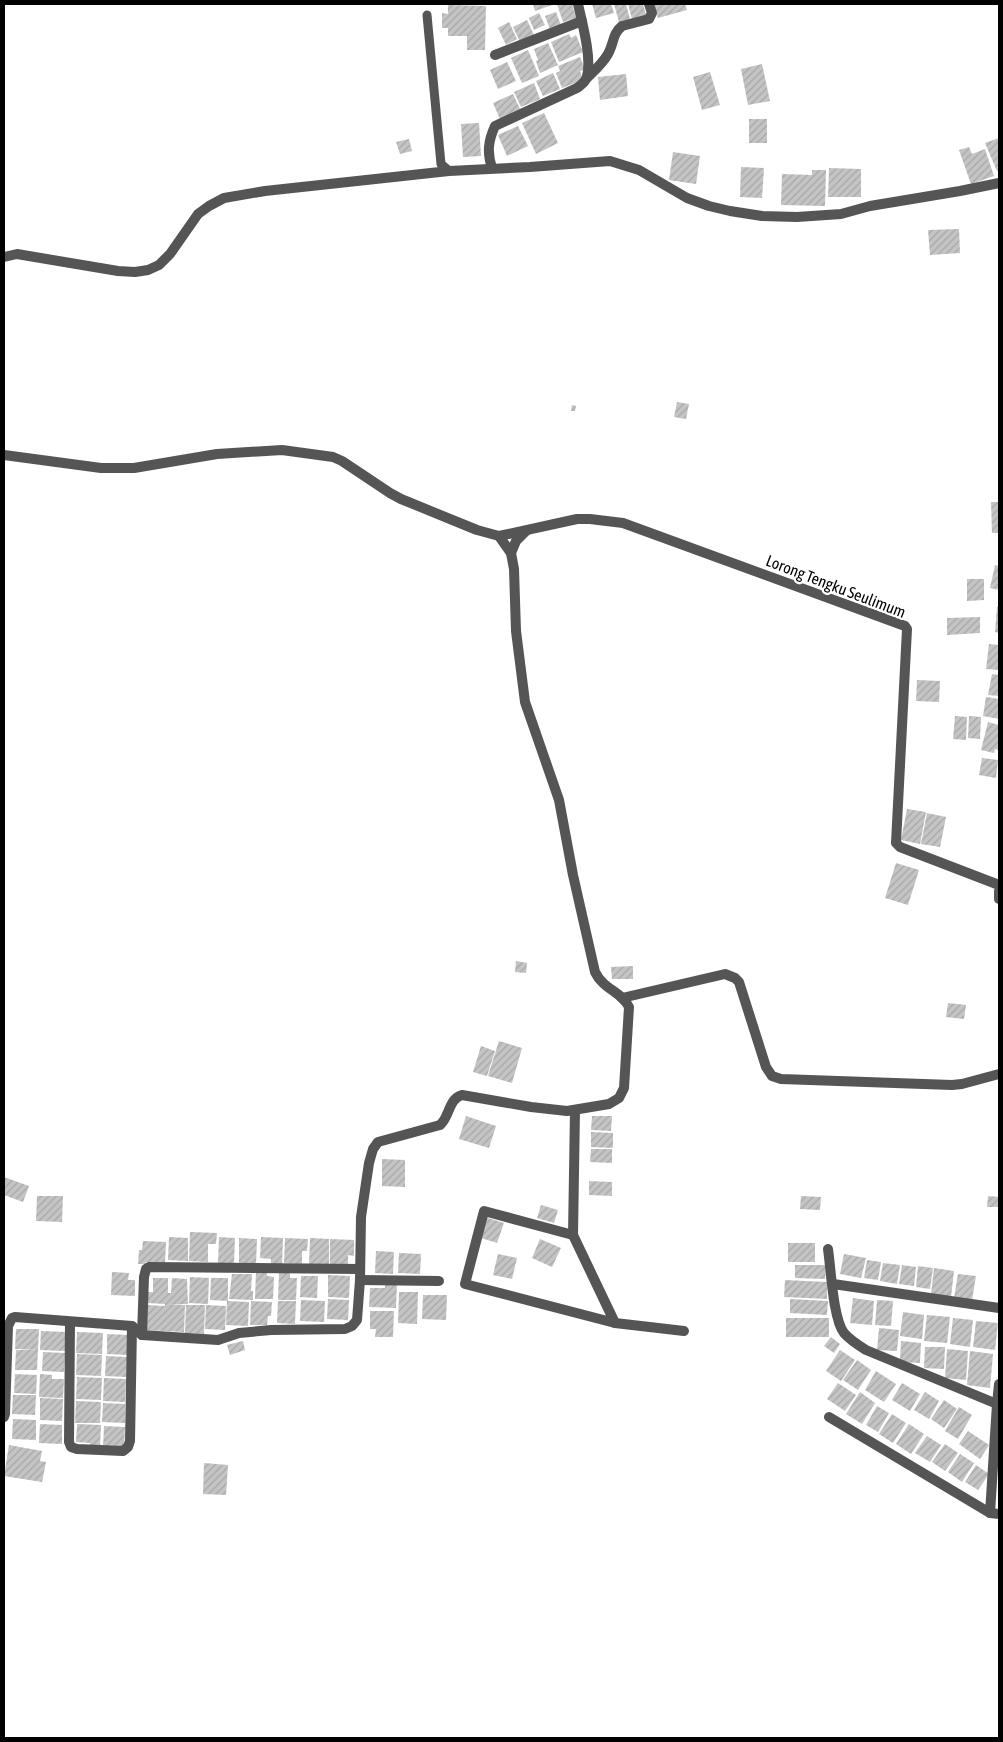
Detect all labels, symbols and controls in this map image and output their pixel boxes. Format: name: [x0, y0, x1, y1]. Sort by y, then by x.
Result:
street label: Lorong Tengku Seulimum: [763, 551, 908, 622]

